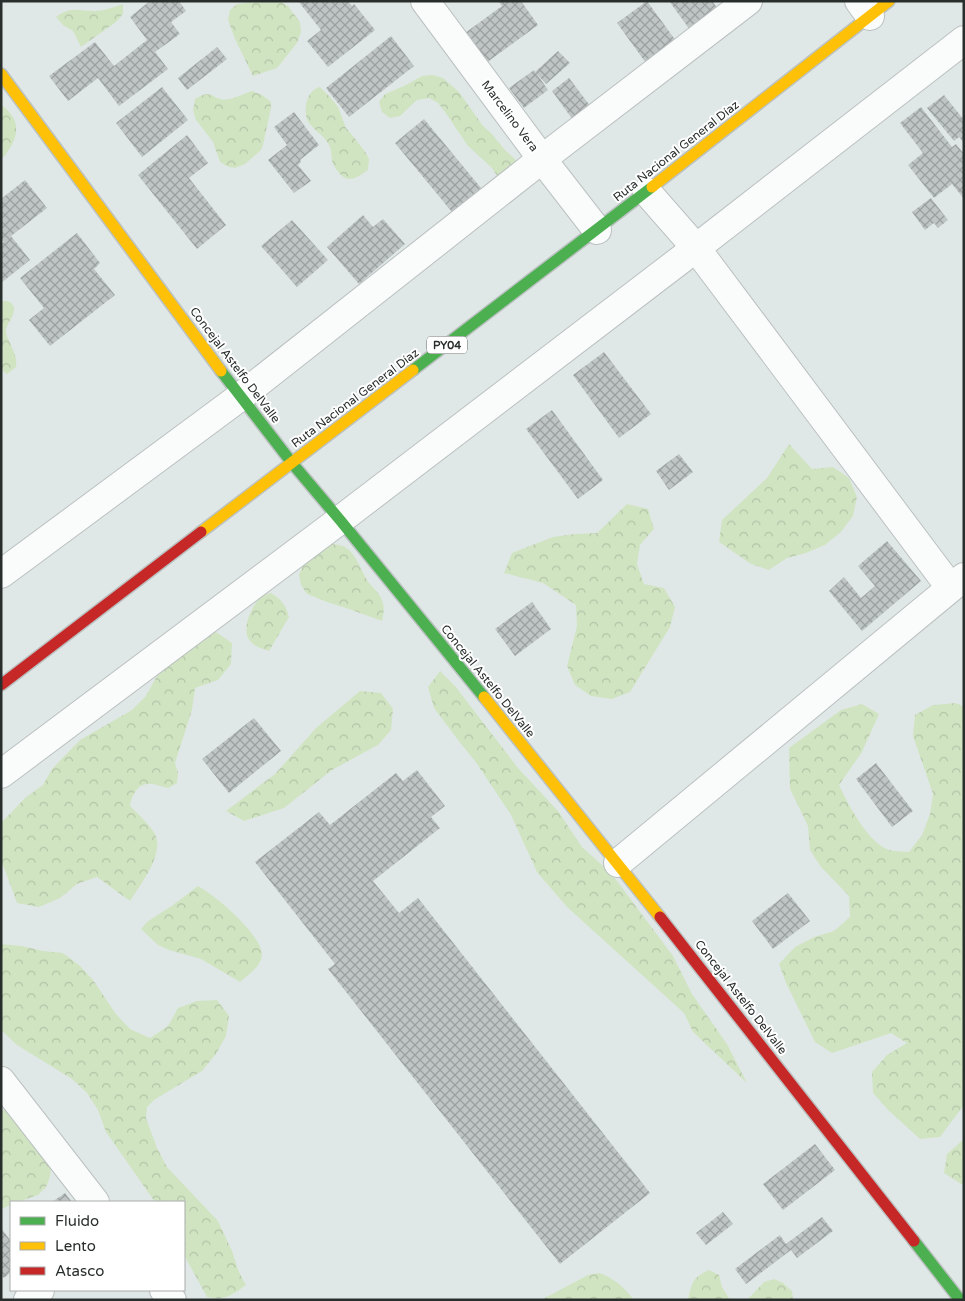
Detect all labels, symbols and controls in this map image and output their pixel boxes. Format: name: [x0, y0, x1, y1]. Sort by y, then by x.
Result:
street label: Marcelino Vera: [479, 78, 541, 154]
street label: Ruta Nacional General Díaz: [610, 98, 742, 204]
street label: Concejal Astelfo DelValle: [187, 304, 283, 426]
road number: PY04: [427, 336, 467, 354]
street label: Ruta Nacional General Díaz: [289, 346, 421, 450]
street label: Concejal Astelfo DelValle: [438, 622, 538, 740]
street label: Concejal Astelfo DelValle: [692, 937, 790, 1057]
legend: [10, 1201, 185, 1291]
text: Fluido: [55, 1212, 99, 1230]
text: Lento: [55, 1237, 96, 1255]
text: Atasco: [55, 1262, 104, 1280]

